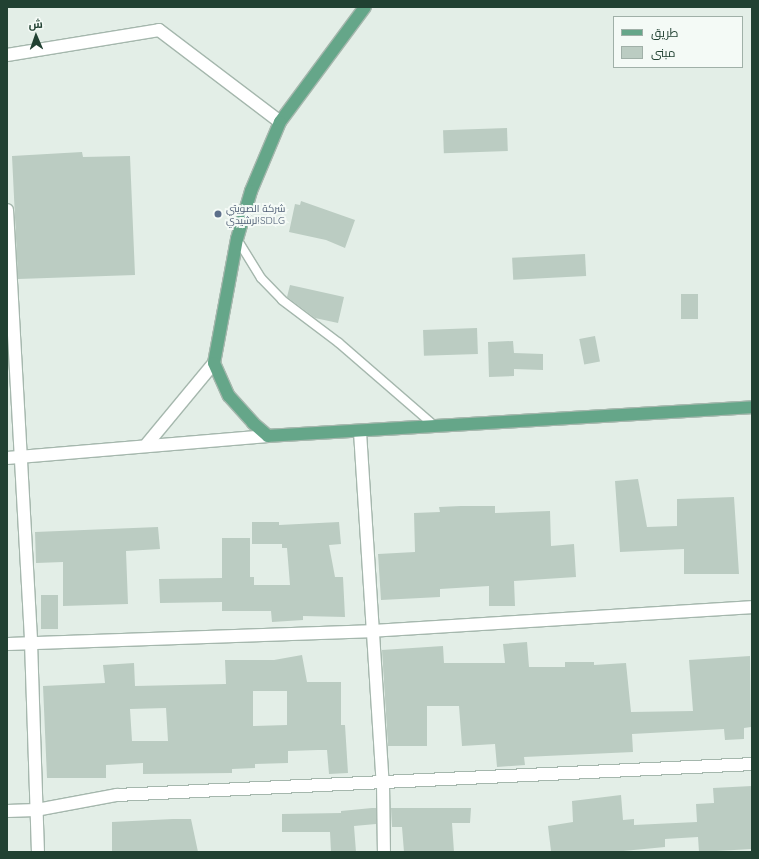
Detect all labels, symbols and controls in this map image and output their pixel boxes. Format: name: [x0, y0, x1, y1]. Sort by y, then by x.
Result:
north arrow: [16, 16, 56, 56]
legend: [613, 16, 743, 68]
text: ش: [28, 17, 43, 31]
text: طريق: [651, 25, 678, 40]
text: مبنى: [651, 45, 676, 60]
place label: شركة الصويتي الرشيديSDLG: [226, 202, 285, 226]
marker: شركة الصويتي الرشيديSDLG: [213, 209, 223, 219]

